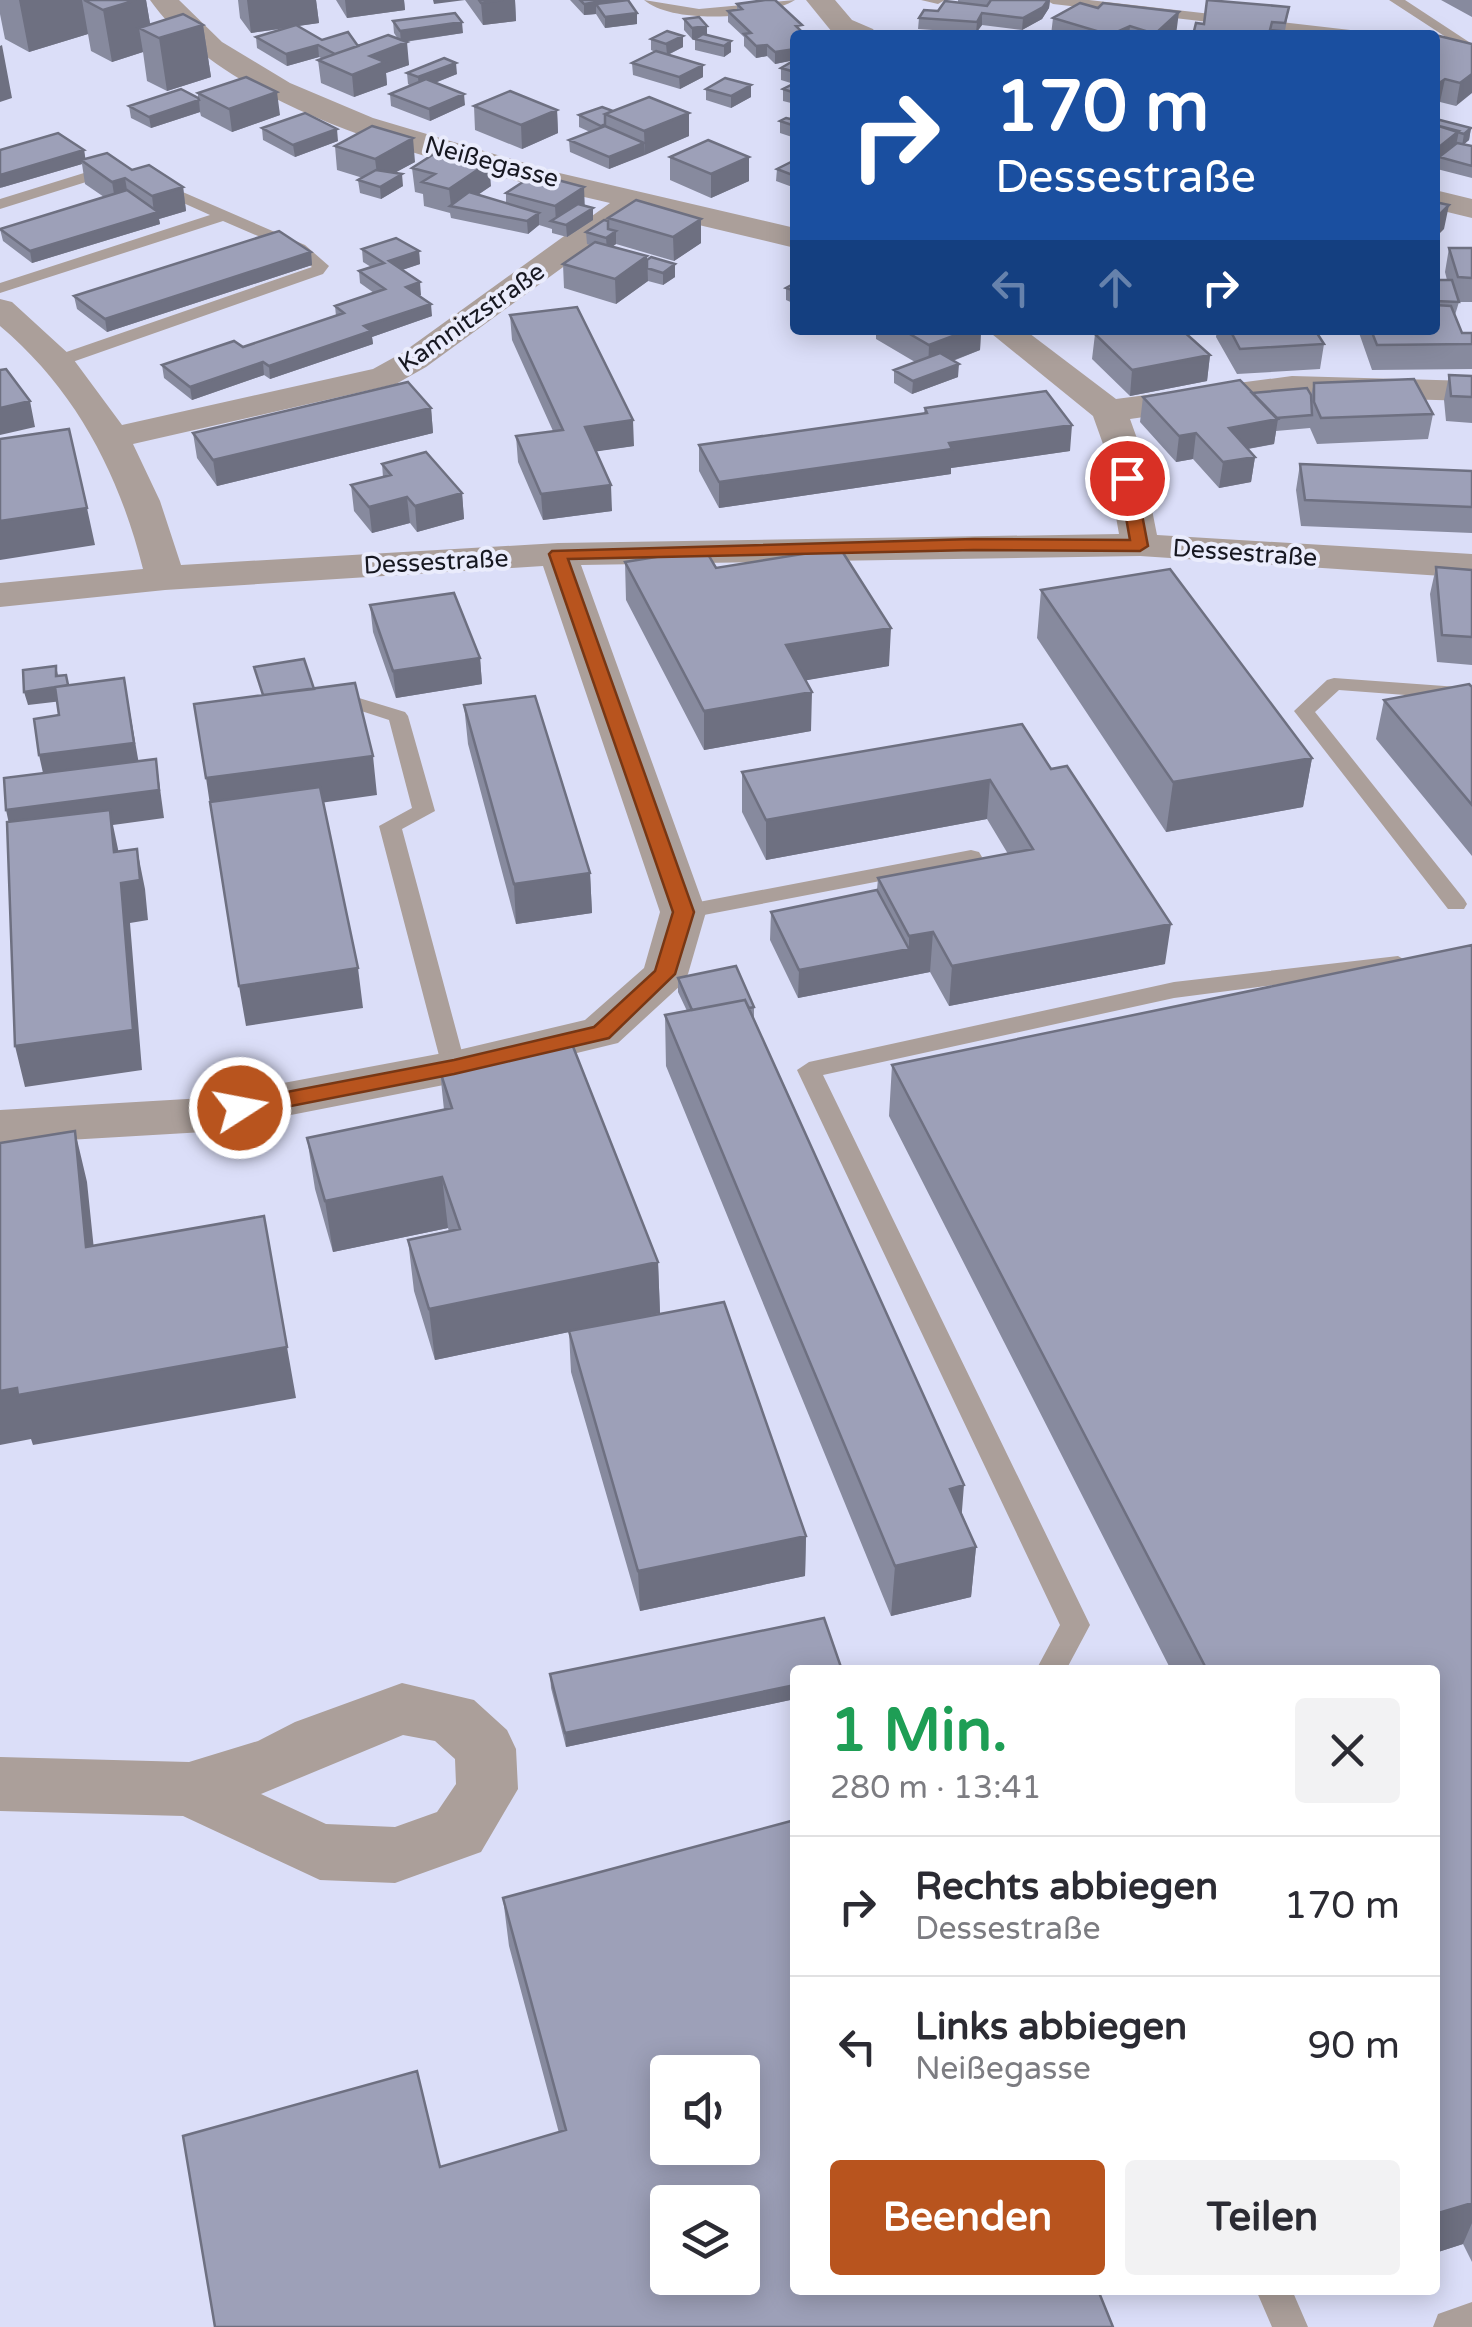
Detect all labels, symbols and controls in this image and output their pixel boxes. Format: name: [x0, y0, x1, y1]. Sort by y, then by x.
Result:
text: 170 m: [995, 66, 1209, 150]
icon: right: [830, 70, 960, 200]
street label: Neißegasse: [421, 130, 562, 194]
text: Dessestraße: [995, 151, 1256, 205]
street label: Kamnitzstraße: [393, 256, 550, 379]
icon: left: [983, 260, 1038, 315]
icon: ahead: [1088, 260, 1143, 315]
icon: right: [1193, 260, 1248, 315]
pin: [1085, 436, 1170, 521]
icon: arrive: [1100, 451, 1155, 506]
street label: Dessestraße: [1172, 533, 1318, 573]
street label: Dessestraße: [363, 543, 509, 581]
position arrow: [188, 1056, 292, 1160]
text: 1 Min.: [830, 1695, 1008, 1767]
button: close: [1295, 1698, 1400, 1803]
text: 280 m · 13:41: [830, 1769, 1042, 1807]
text: Rechts abbiegen: [915, 1864, 1218, 1910]
icon: right: [830, 1879, 885, 1934]
text: 170 m: [1284, 1883, 1400, 1929]
text: Dessestraße: [915, 1910, 1101, 1948]
text: Links abbiegen: [915, 2004, 1187, 2050]
icon: left: [830, 2019, 885, 2074]
text: 90 m: [1308, 2023, 1400, 2069]
text: Neißegasse: [915, 2050, 1091, 2088]
map controls: [650, 2055, 760, 2295]
button: sound: [650, 2055, 760, 2165]
button: Beenden: [830, 2160, 1105, 2275]
button: Teilen: [1125, 2160, 1400, 2275]
button: layers: [650, 2185, 760, 2295]

